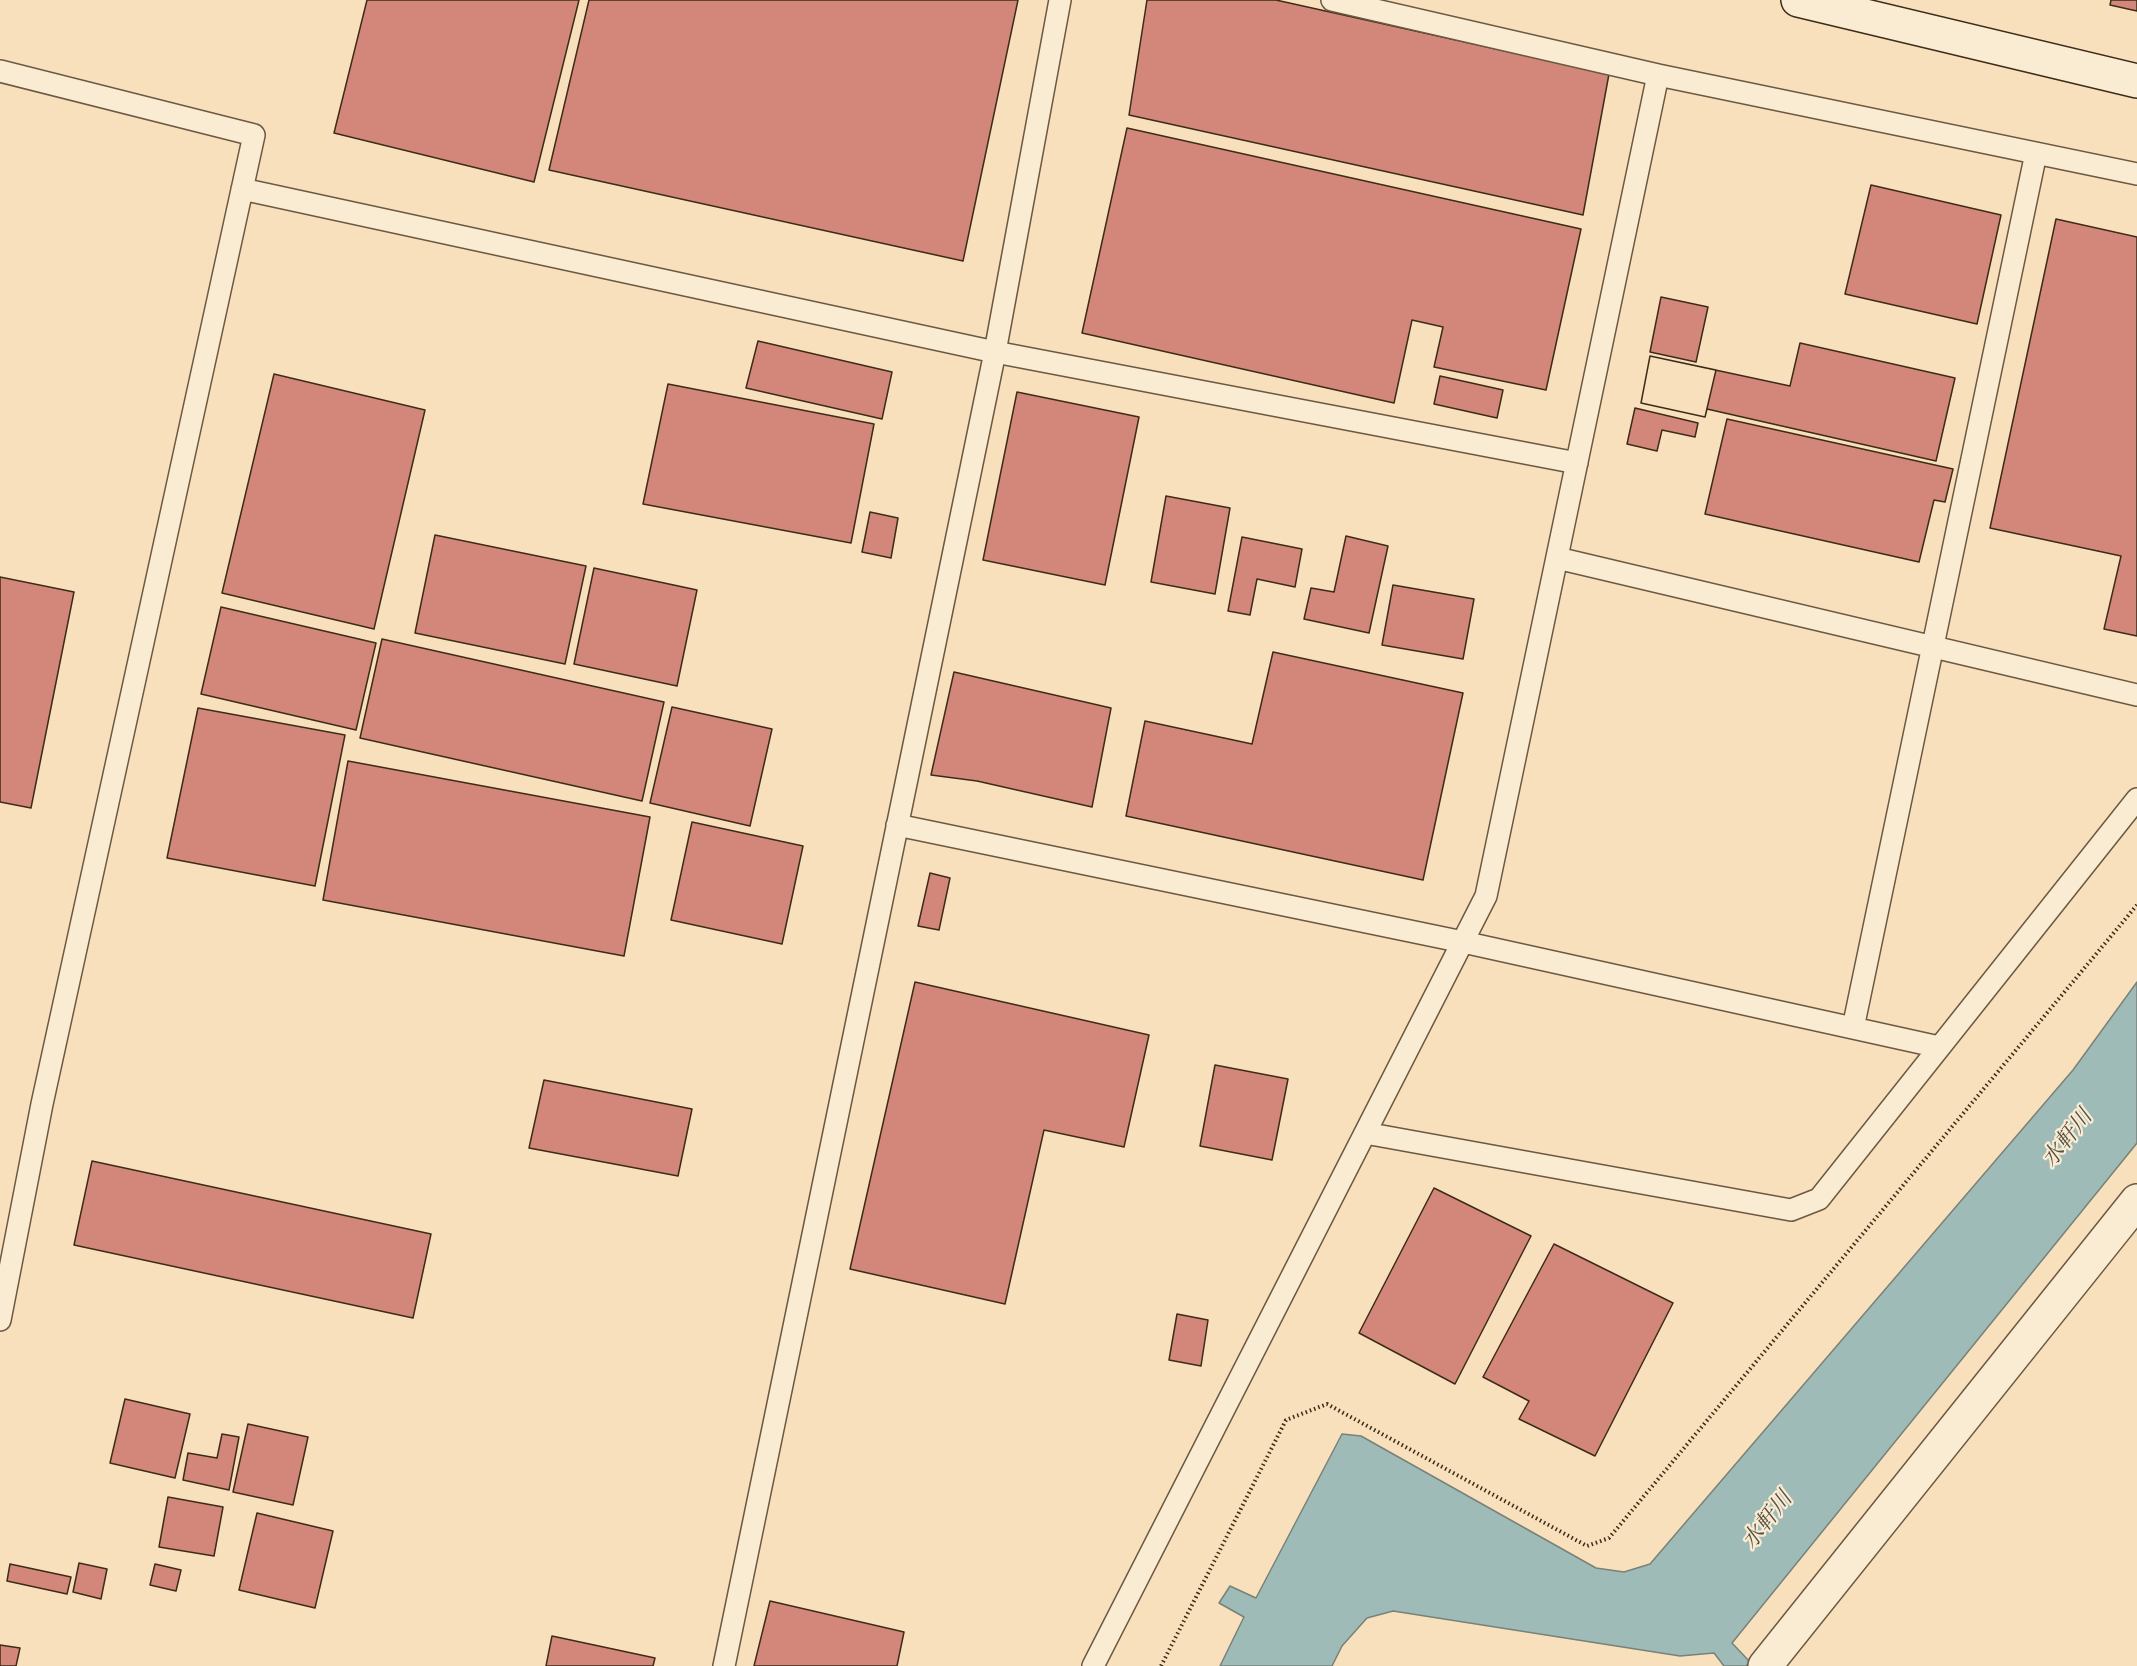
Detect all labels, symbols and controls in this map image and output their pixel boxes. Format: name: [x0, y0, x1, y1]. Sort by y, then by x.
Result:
water label: 水軒川: [2037, 1105, 2099, 1173]
water label: 水軒川: [1737, 1487, 1799, 1555]

